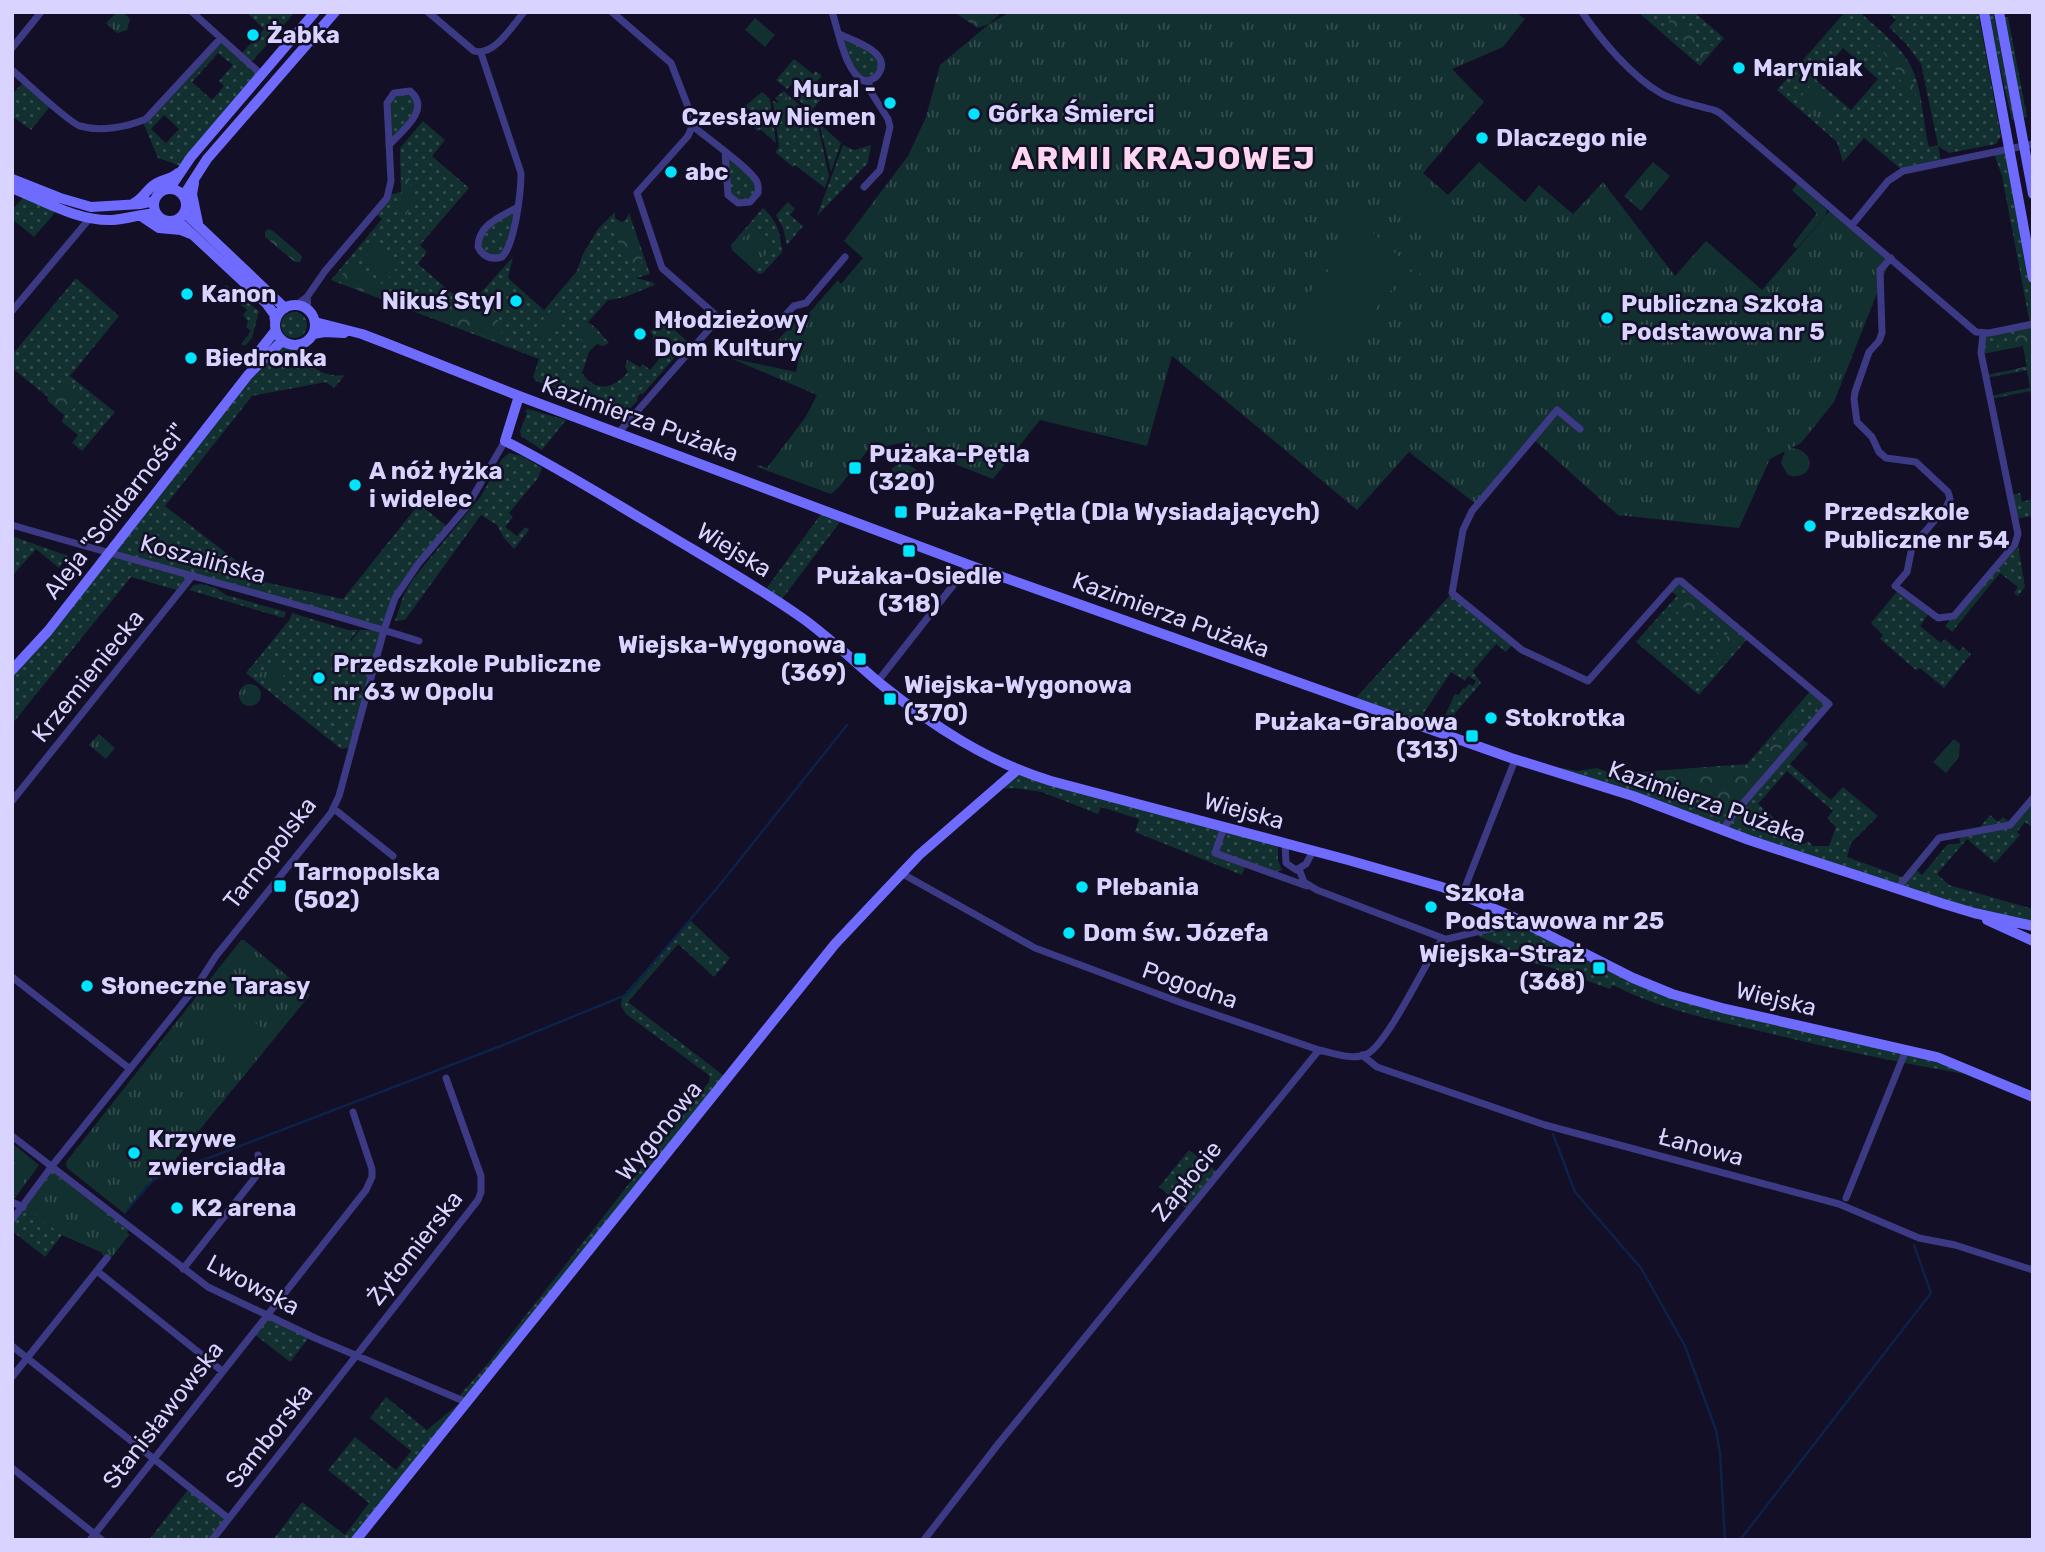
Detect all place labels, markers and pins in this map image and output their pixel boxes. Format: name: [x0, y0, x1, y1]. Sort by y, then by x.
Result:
place label: Żabka: [267, 21, 340, 49]
marker: Żabka: [245, 27, 261, 43]
place label: Maryniak: [1753, 54, 1863, 82]
marker: Maryniak: [1731, 60, 1747, 76]
place label: Mural - Czesław Niemen: [682, 75, 876, 131]
marker: Mural - Czesław Niemen: [882, 95, 898, 111]
place label: Górka Śmierci: [988, 99, 1155, 128]
marker: Górka Śmierci: [966, 106, 982, 122]
place label: Dlaczego nie: [1496, 124, 1647, 152]
marker: Dlaczego nie: [1474, 130, 1490, 146]
place label: abc: [685, 158, 728, 186]
marker: abc: [663, 164, 679, 180]
place label: Kanon: [201, 280, 276, 308]
marker: Kanon: [179, 286, 195, 302]
place label: Nikuś Styl: [382, 287, 502, 315]
place label: Publiczna Szkoła Podstawowa nr 5: [1621, 290, 1825, 346]
marker: Nikuś Styl: [508, 293, 524, 309]
place label: Młodzieżowy Dom Kultury: [654, 306, 808, 362]
marker: Publiczna Szkoła Podstawowa nr 5: [1599, 310, 1615, 326]
marker: Młodzieżowy Dom Kultury: [632, 326, 648, 342]
place label: Biedronka: [205, 344, 327, 372]
marker: Biedronka: [183, 350, 199, 366]
place label: Pużaka-Pętla (320): [869, 440, 1030, 496]
place label: A nóż łyżka i widelec: [369, 457, 503, 513]
marker: Pużaka-Pętla (320): [847, 460, 863, 476]
marker: A nóż łyżka i widelec: [347, 477, 363, 493]
place label: Pużaka-Pętla (Dla Wysiadających): [915, 498, 1320, 526]
place label: Przedszkole Publiczne nr 54: [1824, 498, 2010, 554]
marker: Pużaka-Pętla (Dla Wysiadających): [893, 504, 909, 520]
marker: Przedszkole Publiczne nr 54: [1802, 518, 1818, 534]
marker: Pużaka-Osiedle (318): [901, 543, 917, 559]
place label: Pużaka-Osiedle (318): [816, 562, 1002, 618]
place label: Wiejska-Wygonowa (369): [618, 631, 846, 687]
place label: Przedszkole Publiczne nr 63 w Opolu: [333, 650, 601, 706]
marker: Wiejska-Wygonowa (369): [852, 651, 868, 667]
marker: Przedszkole Publiczne nr 63 w Opolu: [311, 670, 327, 686]
place label: Wiejska-Wygonowa (370): [904, 671, 1132, 727]
marker: Wiejska-Wygonowa (370): [882, 691, 898, 707]
place label: Stokrotka: [1505, 704, 1625, 732]
place label: Pużaka-Grabowa (313): [1254, 708, 1458, 764]
marker: Stokrotka: [1483, 710, 1499, 726]
marker: Pużaka-Grabowa (313): [1464, 728, 1480, 744]
place label: Tarnopolska (502): [294, 858, 440, 914]
place label: Plebania: [1096, 873, 1199, 901]
marker: Tarnopolska (502): [272, 878, 288, 894]
marker: Plebania: [1074, 879, 1090, 895]
place label: Szkoła Podstawowa nr 25: [1445, 879, 1664, 935]
marker: Szkoła Podstawowa nr 25: [1423, 899, 1439, 915]
place label: Dom św. Józefa: [1083, 919, 1269, 947]
marker: Dom św. Józefa: [1061, 925, 1077, 941]
place label: Wiejska-Straż (368): [1419, 940, 1585, 996]
marker: Wiejska-Straż (368): [1591, 960, 1607, 976]
place label: Słoneczne Tarasy: [101, 972, 310, 1000]
marker: Słoneczne Tarasy: [79, 978, 95, 994]
place label: Krzywe zwierciadła: [148, 1125, 286, 1181]
marker: Krzywe zwierciadła: [126, 1145, 142, 1161]
place label: K2 arena: [191, 1194, 296, 1222]
marker: K2 arena: [169, 1200, 185, 1216]

